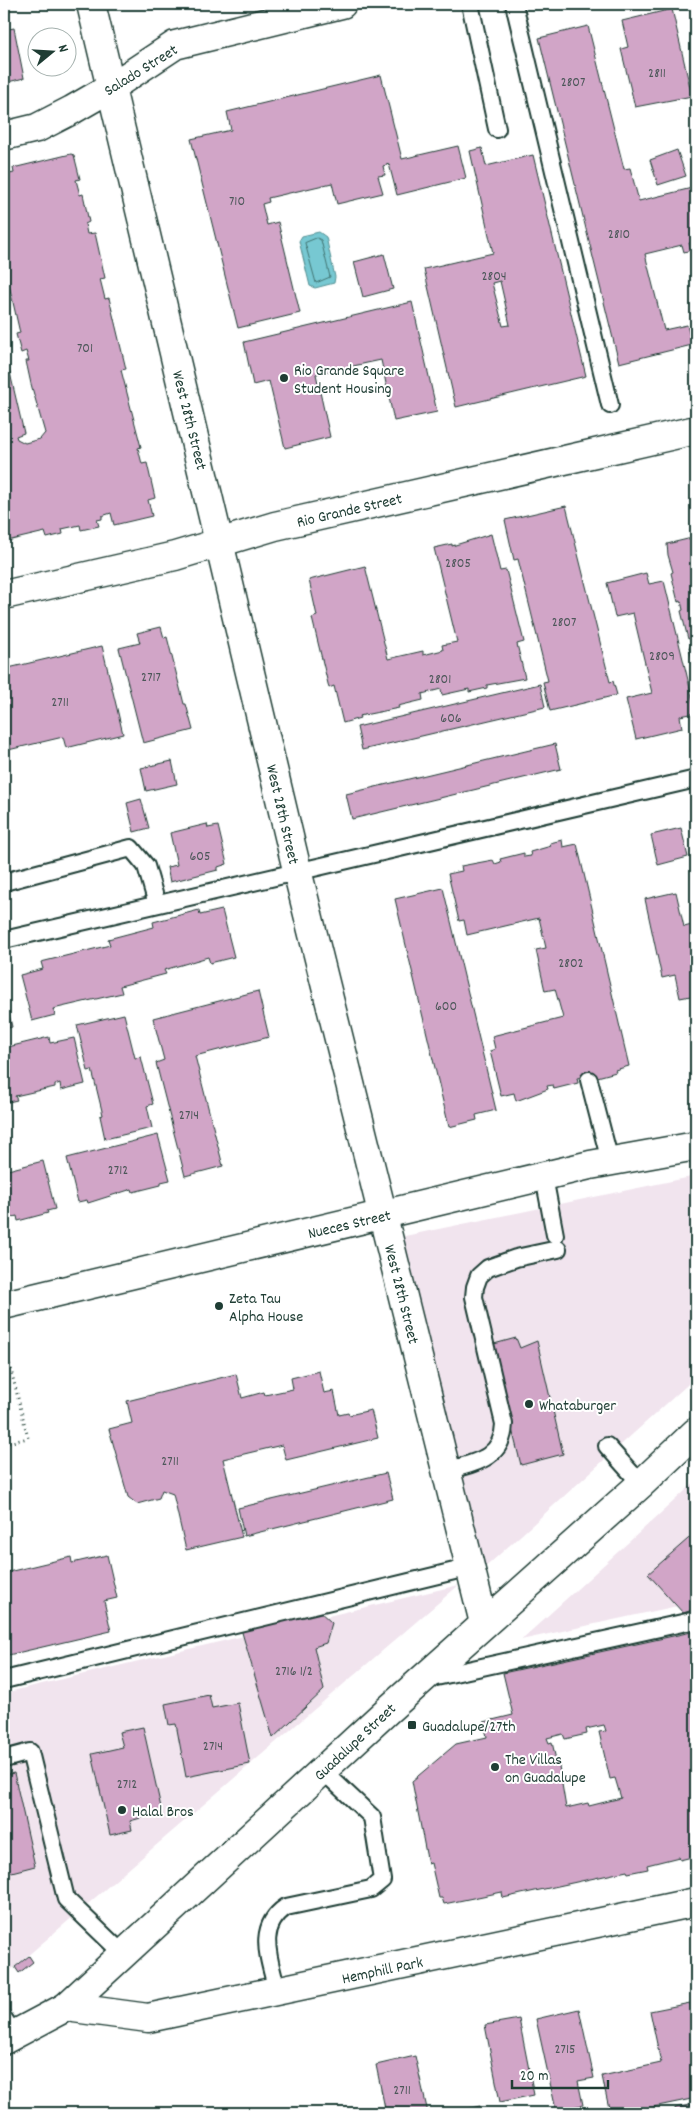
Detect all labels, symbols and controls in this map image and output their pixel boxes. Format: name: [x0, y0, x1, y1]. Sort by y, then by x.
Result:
north arrow: [28, 28, 78, 78]
street label: Salado Street: [100, 39, 183, 103]
text: N: [52, 42, 73, 55]
house number: 2811: [648, 64, 666, 84]
house number: 2807: [561, 73, 585, 93]
house number: 710: [229, 192, 245, 212]
house number: 2810: [608, 225, 630, 245]
house number: 2804: [481, 267, 507, 287]
house number: 701: [77, 339, 93, 359]
place label: Rio Grande Square Student Housing: [294, 360, 404, 401]
street label: West 28th Street: [165, 368, 212, 473]
marker: Rio Grande Square Student Housing: [278, 372, 290, 384]
street label: Rio Grande Street: [295, 488, 405, 535]
house number: 2805: [445, 554, 471, 574]
house number: 2807: [552, 613, 576, 633]
house number: 2809: [649, 647, 675, 667]
house number: 2717: [141, 668, 161, 688]
house number: 2801: [429, 670, 451, 690]
house number: 2711: [51, 693, 69, 713]
house number: 606: [440, 709, 462, 729]
street label: West 28th Street: [259, 762, 304, 867]
house number: 605: [190, 847, 210, 867]
house number: 2802: [558, 954, 584, 974]
house number: 600: [435, 997, 457, 1017]
house number: 2714: [179, 1106, 199, 1126]
house number: 2712: [108, 1161, 128, 1181]
street label: Nueces Street: [306, 1205, 393, 1246]
street label: West 28th Street: [377, 1242, 424, 1347]
place label: Zeta Tau Alpha House: [229, 1288, 303, 1329]
marker: Zeta Tau Alpha House: [213, 1300, 225, 1312]
place label: Whataburger: [539, 1395, 616, 1418]
marker: Whataburger: [523, 1398, 535, 1410]
house number: 2711: [161, 1452, 179, 1472]
house number: 2716 1/2: [275, 1662, 313, 1682]
street label: Guadalupe Street: [309, 1698, 402, 1787]
place label: Guadalupe/27th: [422, 1716, 516, 1739]
marker: Guadalupe/27th: [406, 1719, 418, 1731]
house number: 2714: [203, 1737, 223, 1757]
place label: The Villas on Guadalupe: [505, 1749, 586, 1790]
marker: The Villas on Guadalupe: [489, 1761, 501, 1773]
house number: 2712: [117, 1775, 137, 1795]
place label: Halal Bros: [132, 1801, 194, 1824]
marker: Halal Bros: [116, 1804, 128, 1816]
street label: Hemphill Park: [340, 1952, 425, 1991]
house number: 2715: [554, 2040, 576, 2060]
scale bar: [512, 2057, 609, 2089]
text: 20 m: [520, 2066, 548, 2088]
house number: 2711: [393, 2081, 411, 2101]

